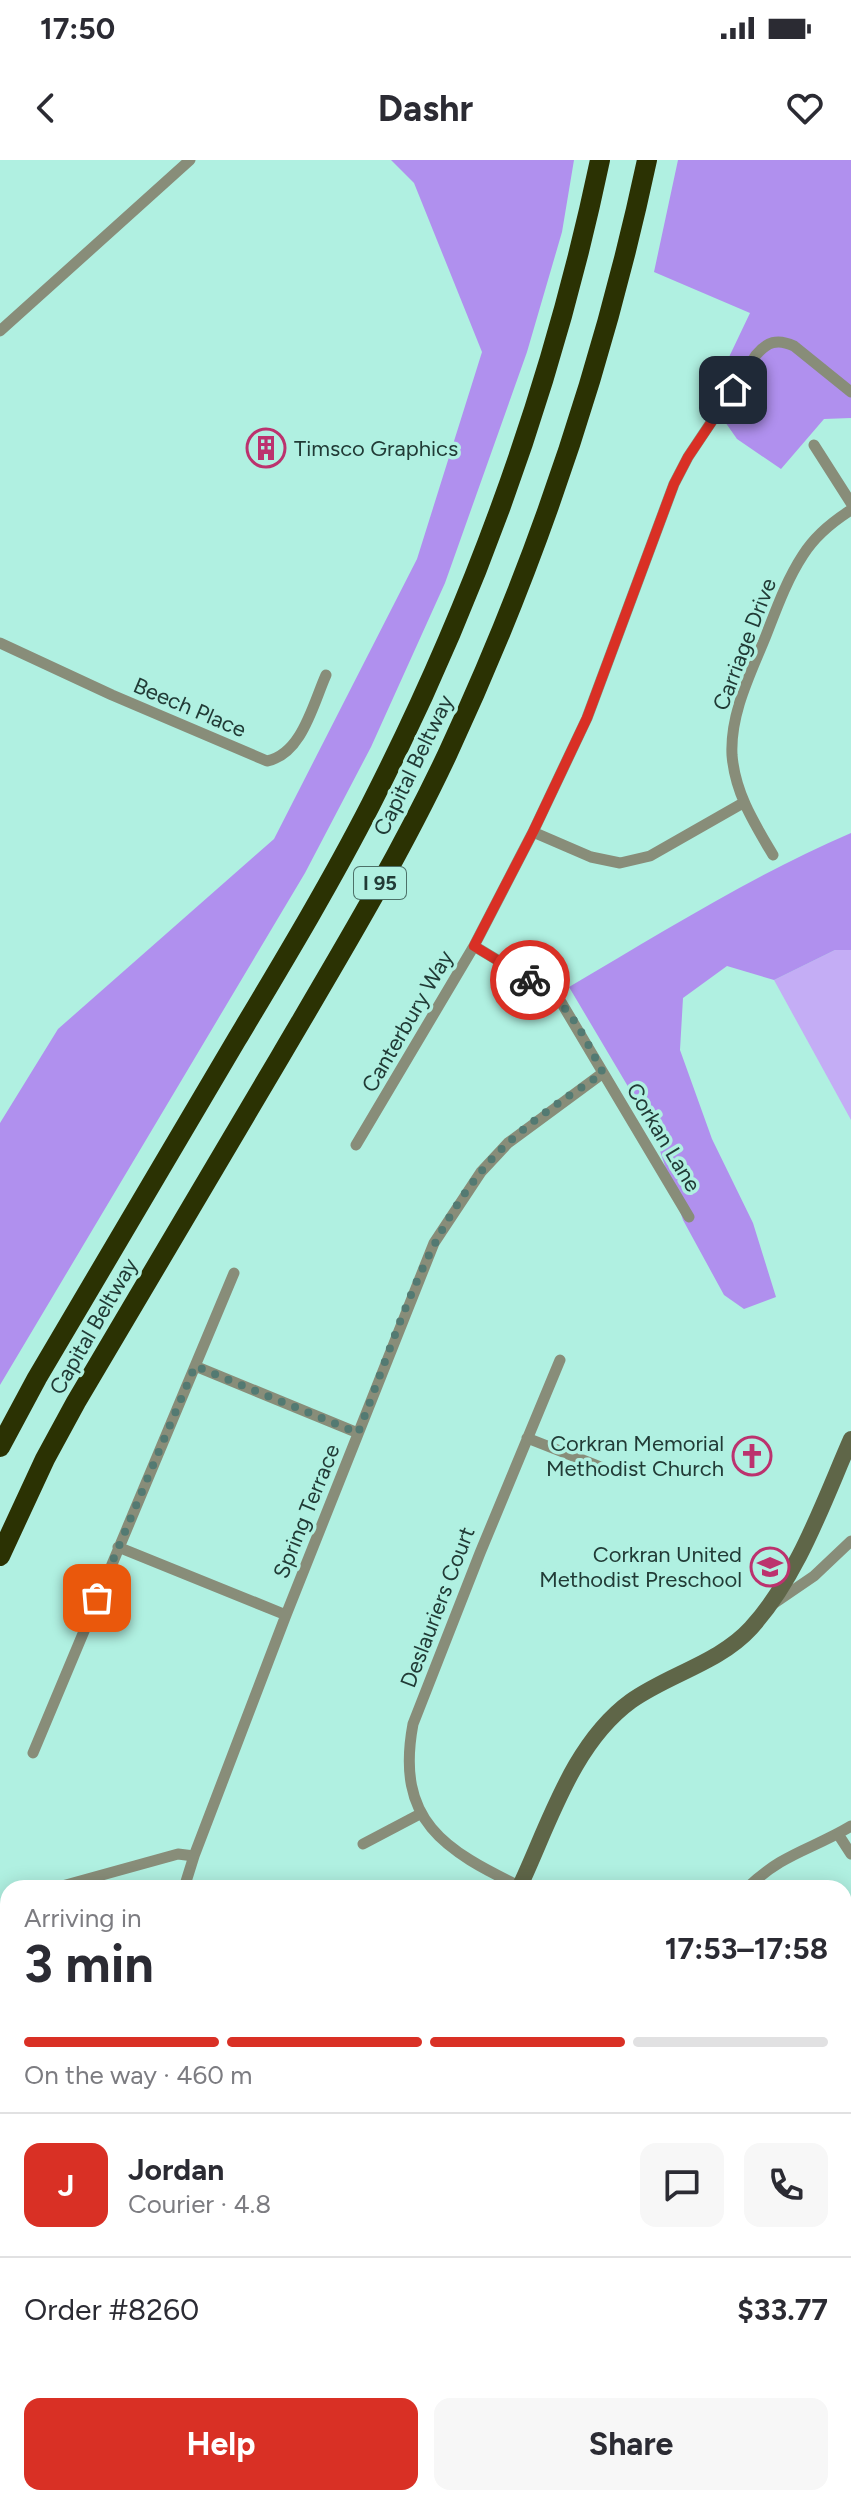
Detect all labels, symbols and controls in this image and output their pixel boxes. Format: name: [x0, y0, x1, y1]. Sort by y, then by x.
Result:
text: 17:50: [40, 10, 115, 47]
icon: back: [24, 86, 68, 130]
icon: heart: [783, 86, 827, 130]
text: Dashr: [378, 87, 473, 130]
pin: [699, 356, 767, 424]
icon: home: [711, 368, 755, 412]
building icon: Timsco Graphics: [245, 427, 287, 469]
place label: Timsco Graphics: [294, 435, 458, 462]
street label: Carriage Drive: [707, 574, 782, 714]
street label: Beech Place: [129, 672, 250, 743]
street label: Capital Beltway: [368, 690, 459, 840]
road number: I 95: [354, 867, 406, 899]
courier: [490, 940, 570, 1020]
street label: Canterbury Way: [356, 945, 459, 1097]
icon: bike: [508, 958, 552, 1002]
street label: Corkan Lane: [620, 1078, 707, 1197]
street label: Capital Beltway: [43, 1253, 144, 1399]
place label: Corkran Memorial Methodist Church: [546, 1430, 724, 1482]
church icon: Corkran Memorial Methodist Church: [731, 1435, 773, 1477]
street label: Spring Terrace: [267, 1440, 346, 1582]
street label: Deslauriers Court: [394, 1523, 481, 1691]
place label: Corkran United Methodist Preschool: [539, 1541, 742, 1593]
school or university icon: Corkran United Methodist Preschool: [749, 1546, 791, 1588]
pin: [63, 1564, 131, 1632]
icon: bag: [75, 1576, 119, 1620]
text: Arriving in: [24, 1902, 142, 1934]
text: 17:53–17:58: [665, 1930, 828, 1967]
text: 3 min: [24, 1933, 154, 1995]
text: On the way · 460 m: [24, 2059, 252, 2091]
button: chat: [640, 2143, 724, 2227]
button: phone: [744, 2143, 828, 2227]
text: Jordan: [128, 2151, 224, 2188]
text: J: [58, 2167, 74, 2204]
text: Courier · 4.8: [128, 2188, 271, 2220]
text: Order #8260: [24, 2291, 199, 2328]
text: $33.77: [737, 2291, 828, 2328]
button: Help: [24, 2398, 418, 2490]
button: Share: [434, 2398, 828, 2490]

